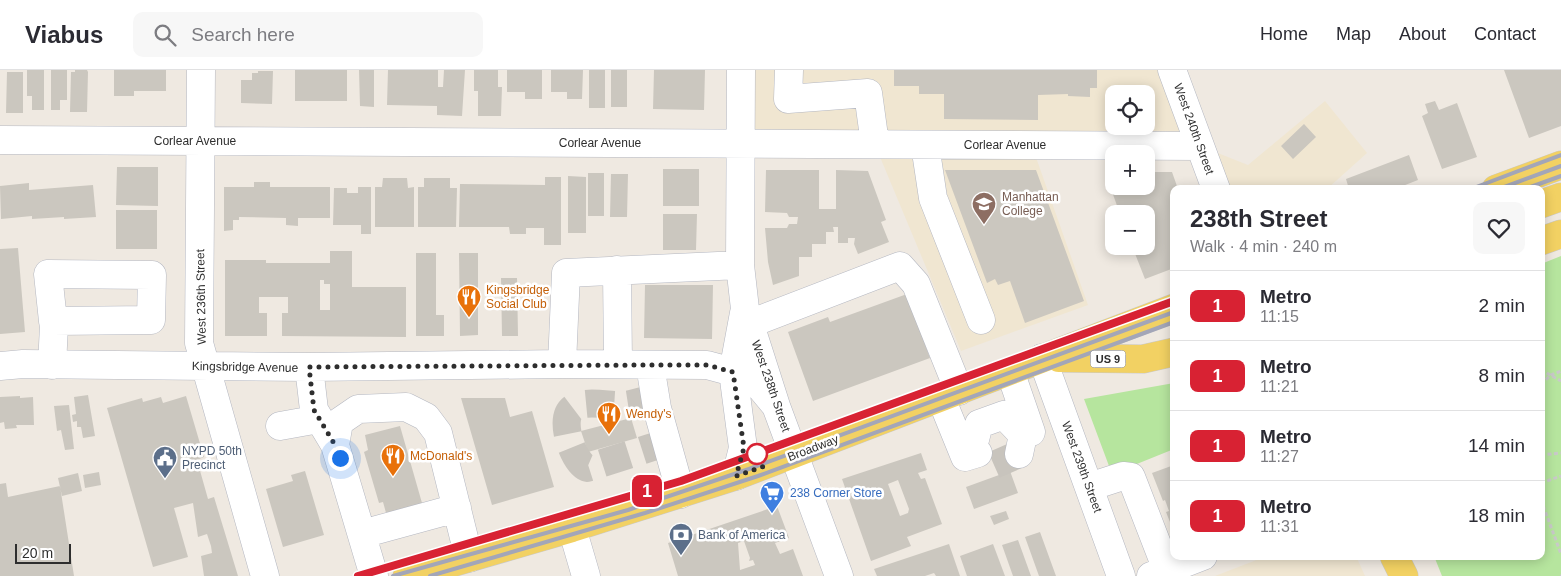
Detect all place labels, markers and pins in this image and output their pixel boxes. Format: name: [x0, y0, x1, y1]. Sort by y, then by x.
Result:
place label: Manhattan College: [1002, 190, 1059, 218]
school or university icon: Manhattan College: [971, 191, 997, 225]
place label: Kingsbridge Social Club: [486, 283, 550, 311]
restaurant icon: Kingsbridge Social Club: [456, 284, 482, 318]
restaurant icon: Wendy's: [596, 401, 622, 435]
place label: Wendy's: [626, 407, 671, 421]
restaurant icon: McDonald's: [380, 443, 406, 477]
unlabelled marker: [746, 443, 768, 465]
place label: NYPD 50th Precinct: [182, 444, 242, 472]
public building icon: NYPD 50th Precinct: [152, 445, 178, 479]
place label: McDonald's: [410, 449, 472, 463]
supermarket icon: 238 Corner Store: [759, 480, 785, 514]
place label: 238 Corner Store: [790, 486, 882, 500]
bank icon: Bank of America: [668, 522, 694, 556]
place label: Bank of America: [698, 528, 786, 542]

